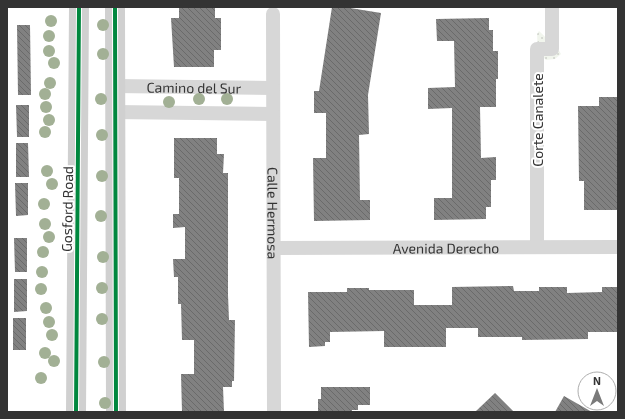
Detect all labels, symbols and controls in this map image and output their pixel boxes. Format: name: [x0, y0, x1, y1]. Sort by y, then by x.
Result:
street label: Corte Canalete: [529, 73, 546, 167]
street label: Camino del Sur: [147, 78, 242, 96]
street label: Gosford Road: [58, 166, 76, 252]
street label: Calle Hermosa: [265, 167, 282, 259]
street label: Avenida Derecho: [393, 239, 499, 256]
north arrow: [577, 371, 617, 411]
text: N: [593, 374, 601, 387]

